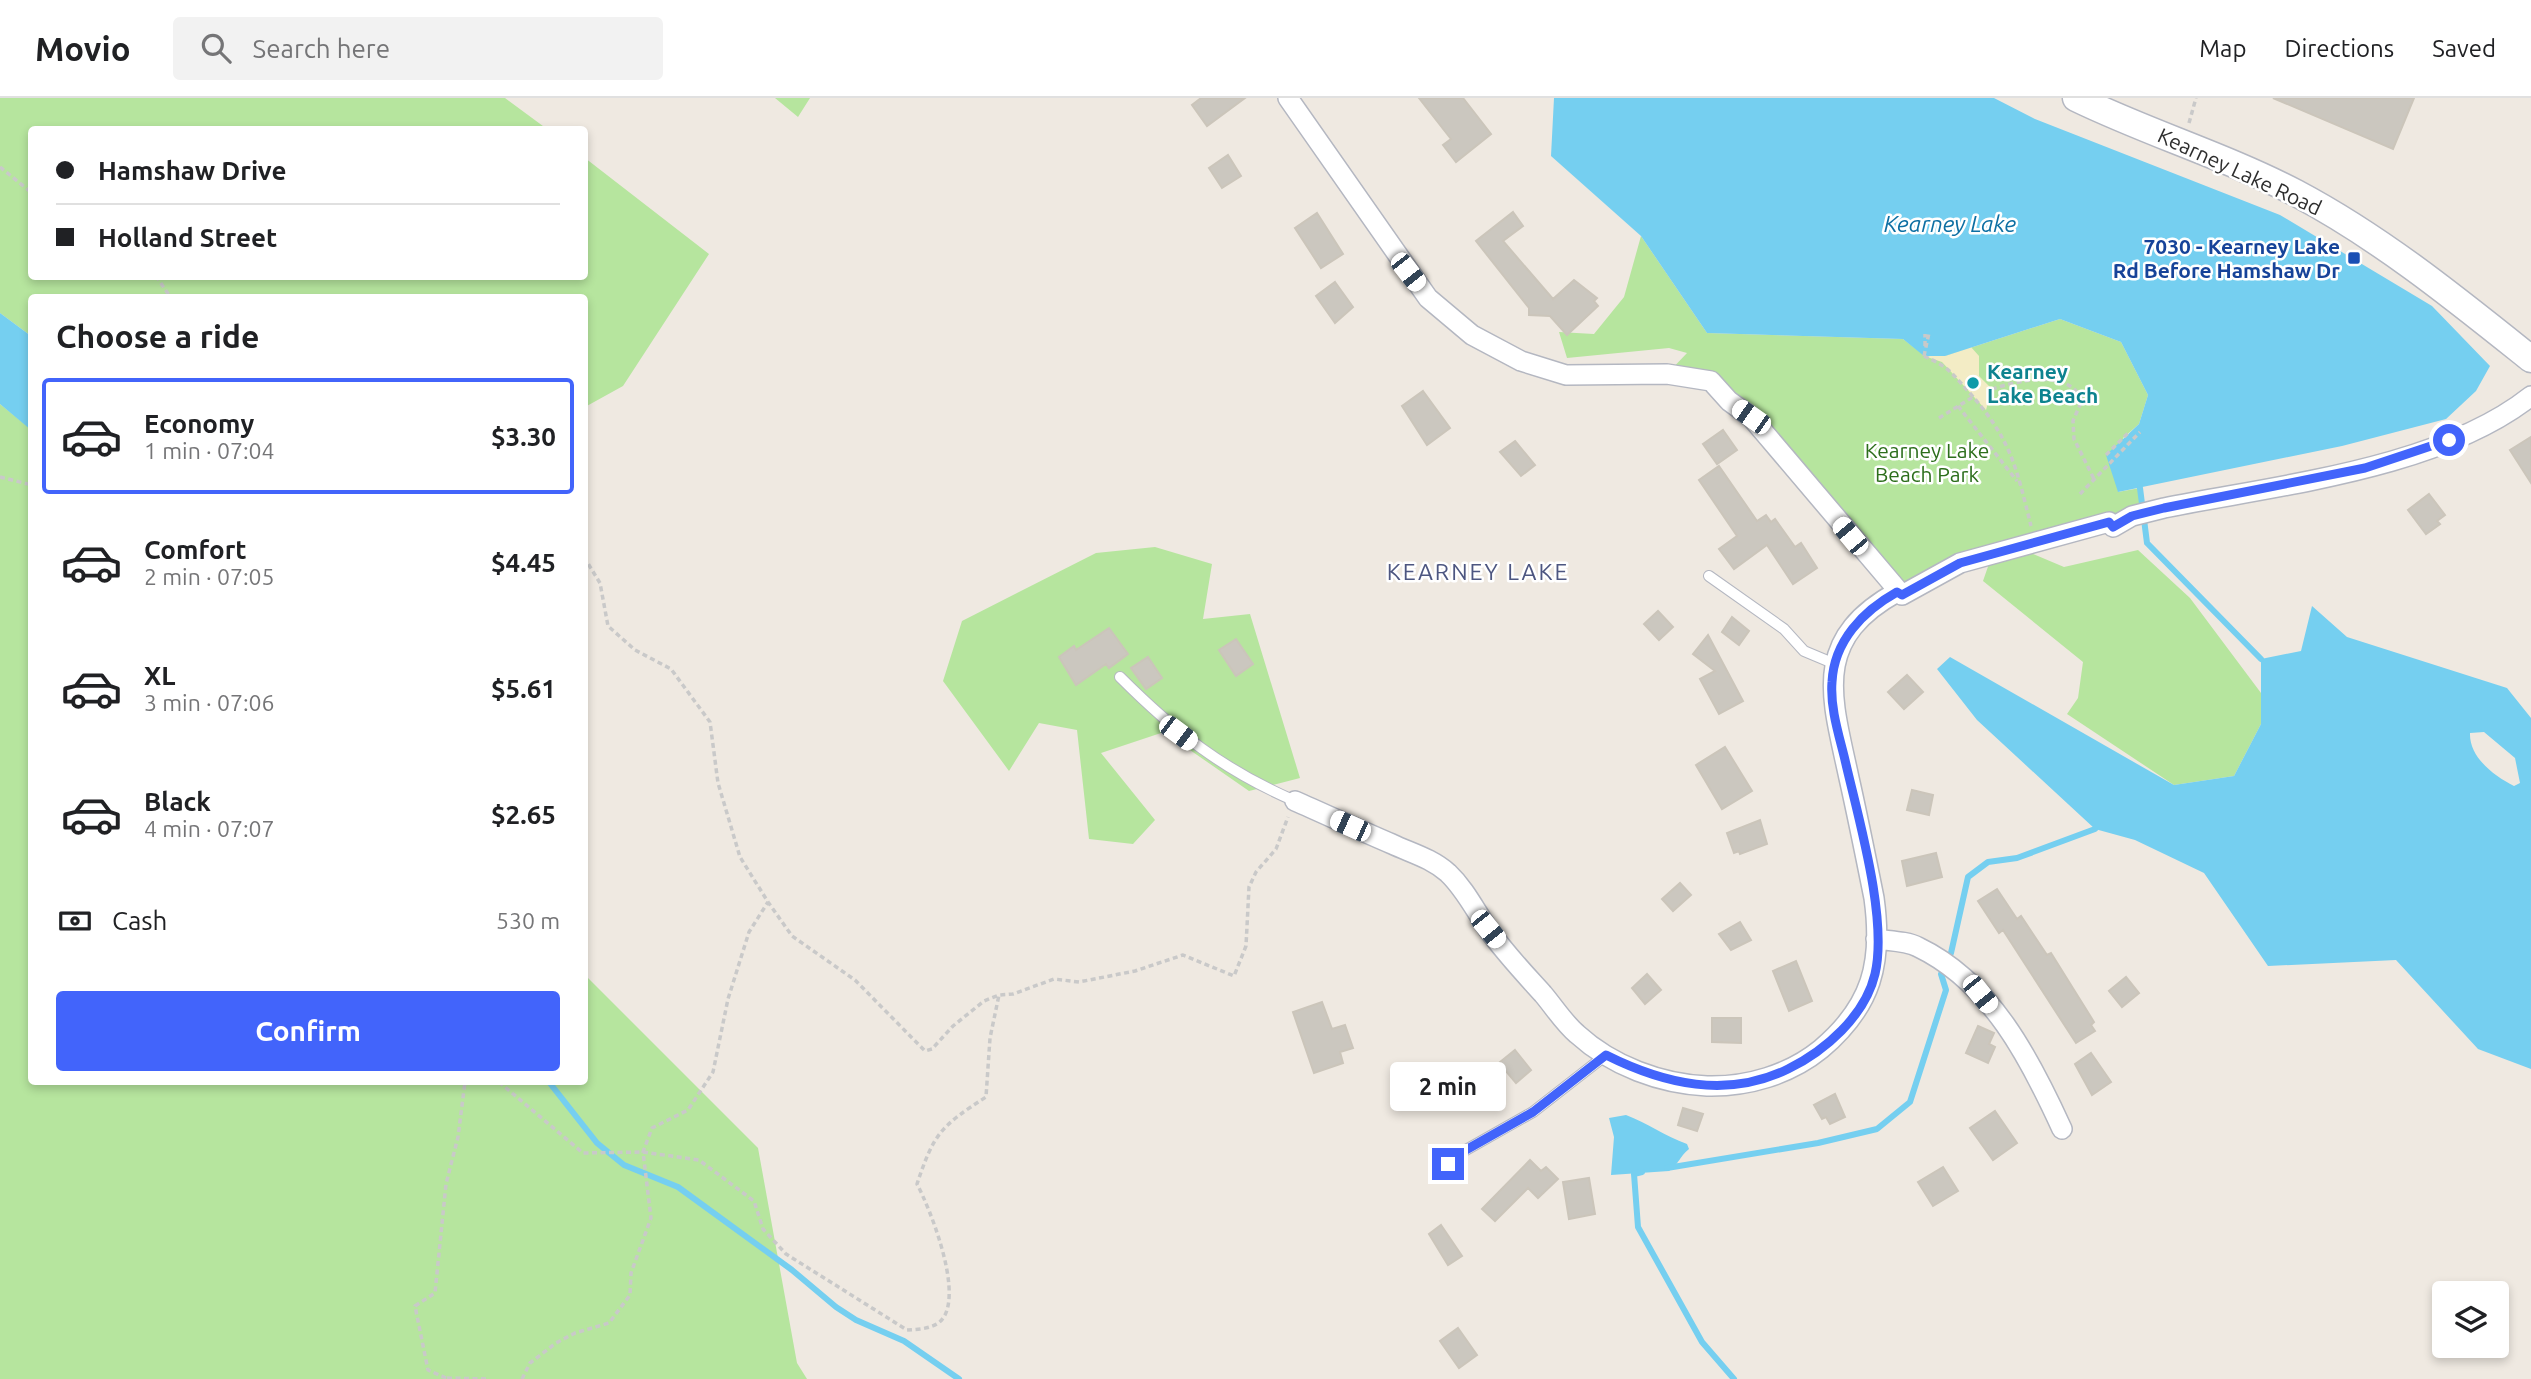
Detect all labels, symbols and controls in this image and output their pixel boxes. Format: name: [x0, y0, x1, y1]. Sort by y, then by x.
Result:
search box: [173, 17, 663, 80]
icon: search: [197, 29, 235, 67]
text: Movio: [35, 30, 131, 67]
text: Search here: [253, 34, 390, 63]
text: Map: [2199, 35, 2246, 62]
text: Directions: [2284, 35, 2394, 62]
text: Saved: [2432, 35, 2496, 62]
street label: Kearney Lake Road: [2154, 123, 2326, 219]
text: Hamshaw Drive: [98, 156, 286, 185]
water label: Kearney Lake: [1884, 211, 2017, 236]
text: Holland Street: [98, 223, 277, 252]
place label: 7030 - Kearney Lake Rd Before Hamshaw Dr: [2113, 234, 2340, 282]
car: [1387, 249, 1430, 295]
marker: 7030 - Kearney Lake Rd Before Hamshaw Dr: [2346, 250, 2362, 266]
text: Choose a ride: [56, 318, 259, 354]
place label: Kearney Lake Beach: [1987, 359, 2098, 407]
marker: Kearney Lake Beach: [1965, 375, 1981, 391]
car: [1728, 396, 1775, 438]
icon: car: [60, 405, 123, 468]
text: Economy: [144, 409, 254, 438]
text: $3.30: [491, 422, 556, 451]
route start: [2433, 424, 2465, 456]
text: 1 min · 07:04: [144, 438, 275, 463]
park label: Kearney Lake Beach Park: [1865, 438, 1989, 486]
car: [1829, 513, 1872, 559]
icon: car: [60, 531, 123, 594]
text: Comfort: [144, 535, 247, 564]
text: $4.45: [491, 548, 556, 577]
district label: KEARNEY LAKE: [1387, 559, 1569, 584]
text: 2 min · 07:05: [144, 564, 275, 589]
icon: car: [60, 657, 123, 720]
text: XL: [144, 661, 175, 690]
text: $5.61: [491, 674, 556, 703]
text: 3 min · 07:06: [144, 690, 275, 715]
car: [1155, 712, 1202, 754]
icon: car: [60, 783, 123, 846]
text: Black: [144, 787, 211, 816]
text: $2.65: [491, 800, 556, 829]
car: [1327, 808, 1374, 844]
text: 4 min · 07:07: [144, 816, 275, 841]
icon: cash: [56, 902, 94, 940]
text: Cash: [112, 906, 167, 935]
car: [1467, 906, 1510, 952]
text: 530 m: [496, 908, 560, 933]
car: [1959, 971, 2002, 1017]
button: Confirm: [56, 991, 560, 1071]
callout: 2 min: [1390, 1062, 1506, 1112]
text: 2 min: [1419, 1074, 1477, 1099]
route end: [1432, 1148, 1464, 1180]
map controls: [2432, 1281, 2509, 1358]
button: layers: [2432, 1281, 2509, 1358]

